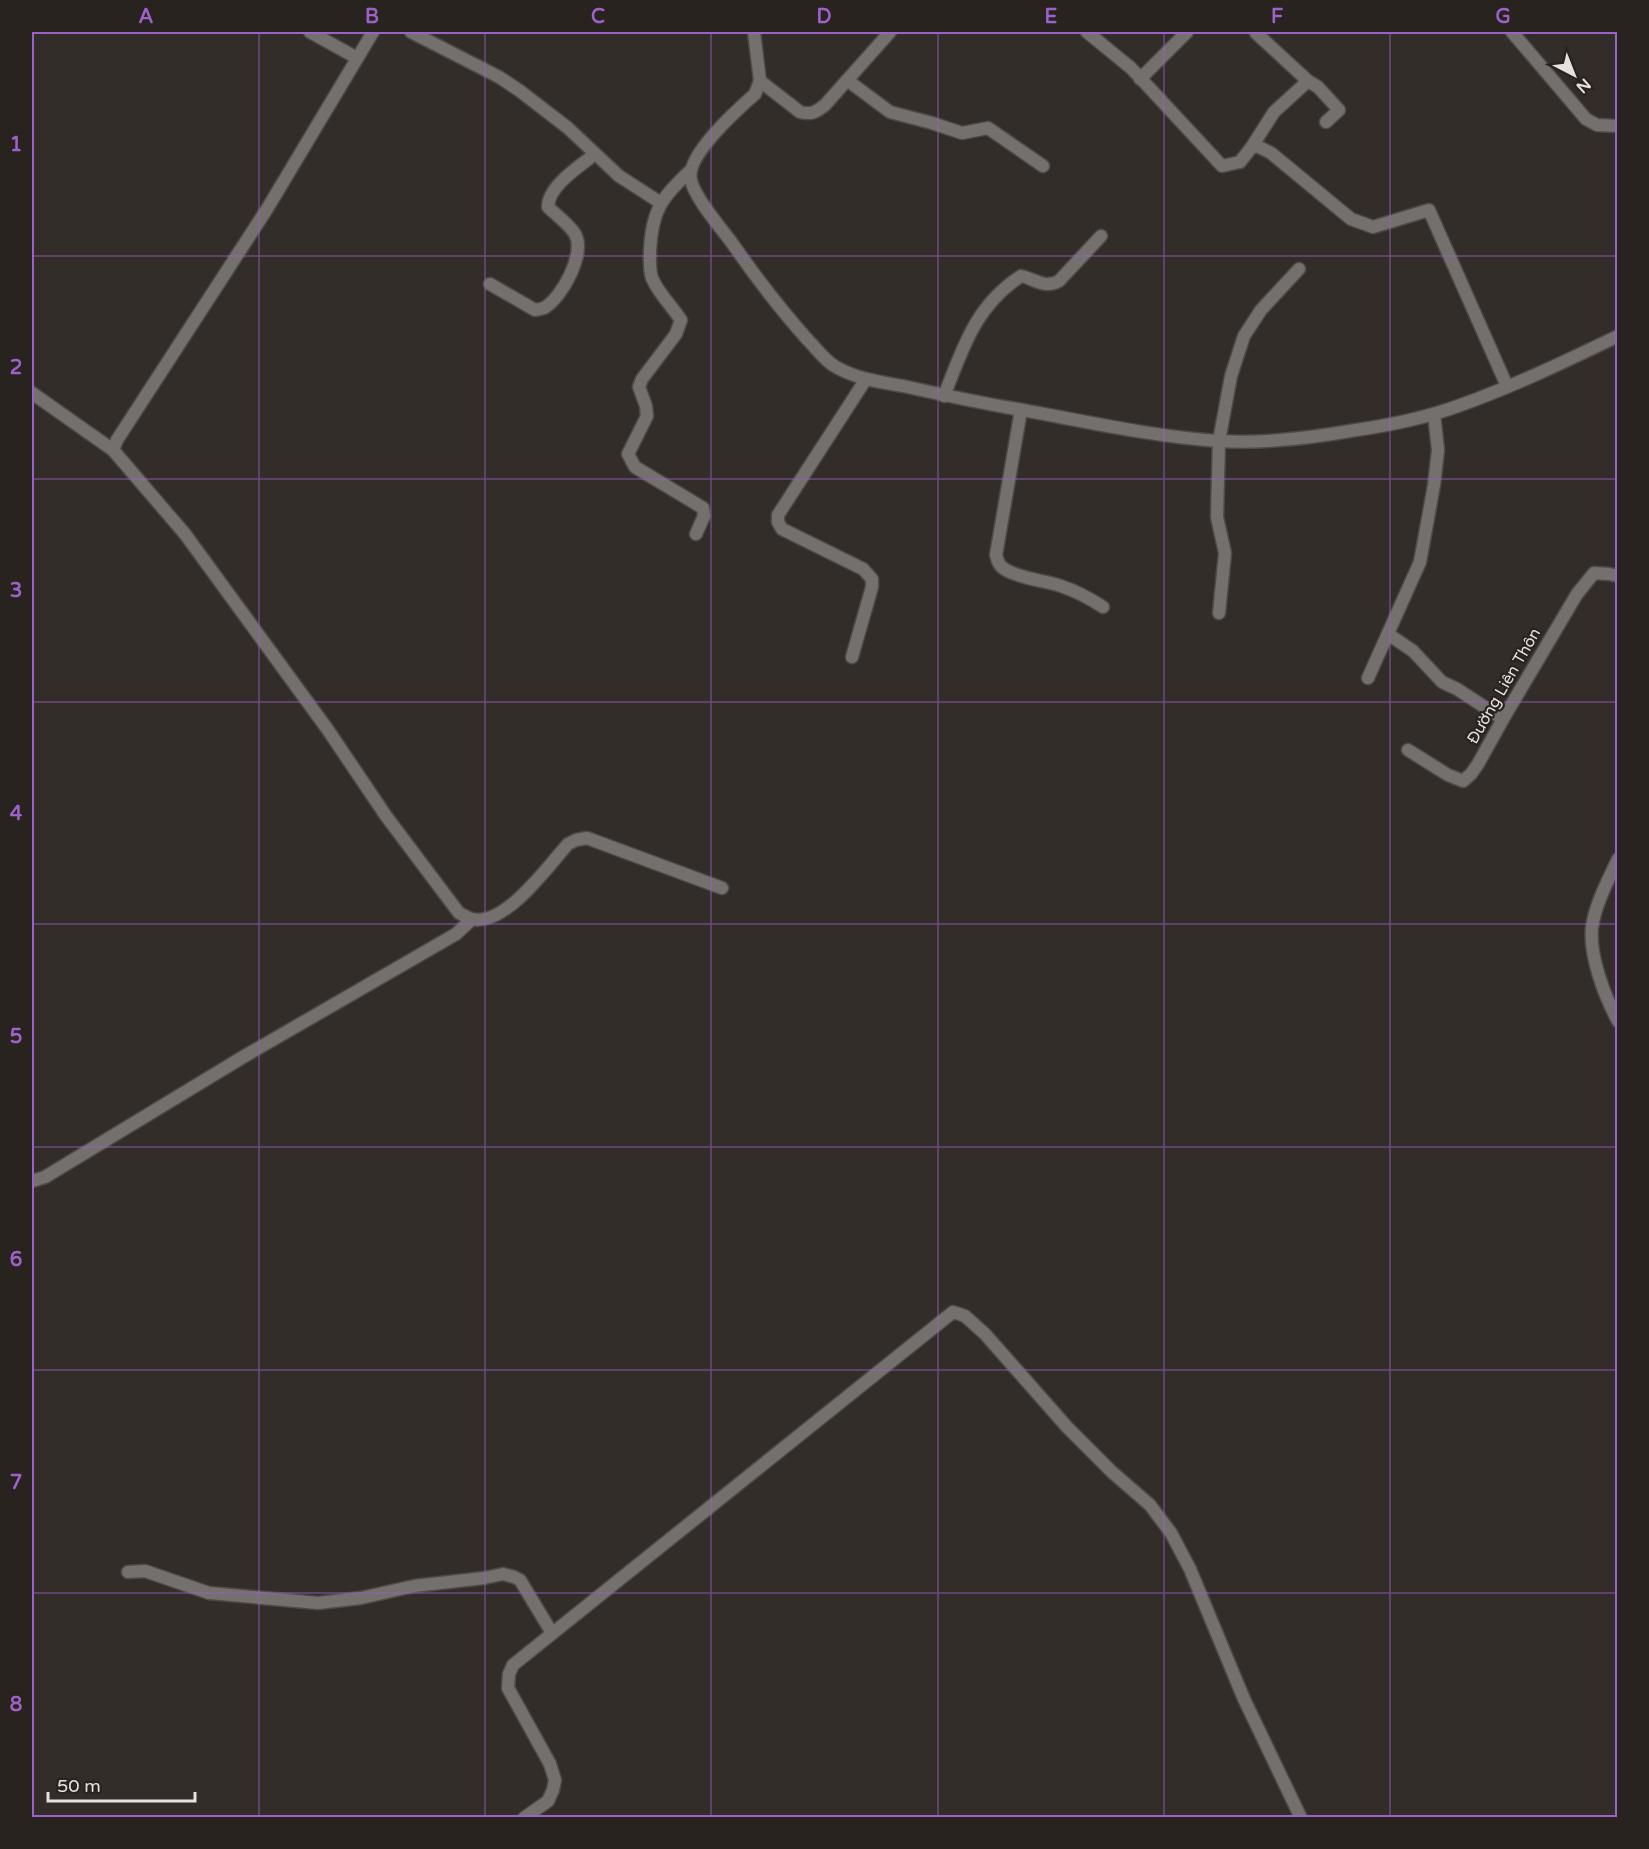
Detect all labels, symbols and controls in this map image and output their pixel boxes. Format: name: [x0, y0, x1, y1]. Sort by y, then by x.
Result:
text: A: [139, 5, 154, 29]
text: B: [365, 5, 379, 29]
text: C: [591, 5, 605, 29]
text: D: [816, 5, 832, 29]
text: E: [1045, 5, 1058, 29]
text: F: [1271, 5, 1283, 29]
text: G: [1495, 5, 1511, 29]
north arrow: [1544, 45, 1604, 105]
text: N: [1572, 74, 1595, 97]
text: 1: [10, 133, 22, 157]
text: 2: [10, 356, 22, 380]
text: 3: [10, 579, 22, 603]
street label: Đường Liên Thôn: [1463, 624, 1545, 748]
text: 4: [10, 802, 23, 826]
text: 5: [10, 1025, 22, 1049]
text: 6: [10, 1248, 22, 1272]
text: 7: [10, 1471, 22, 1495]
text: 8: [10, 1693, 22, 1717]
scale bar: [48, 1765, 195, 1803]
text: 50 m: [57, 1775, 101, 1797]

